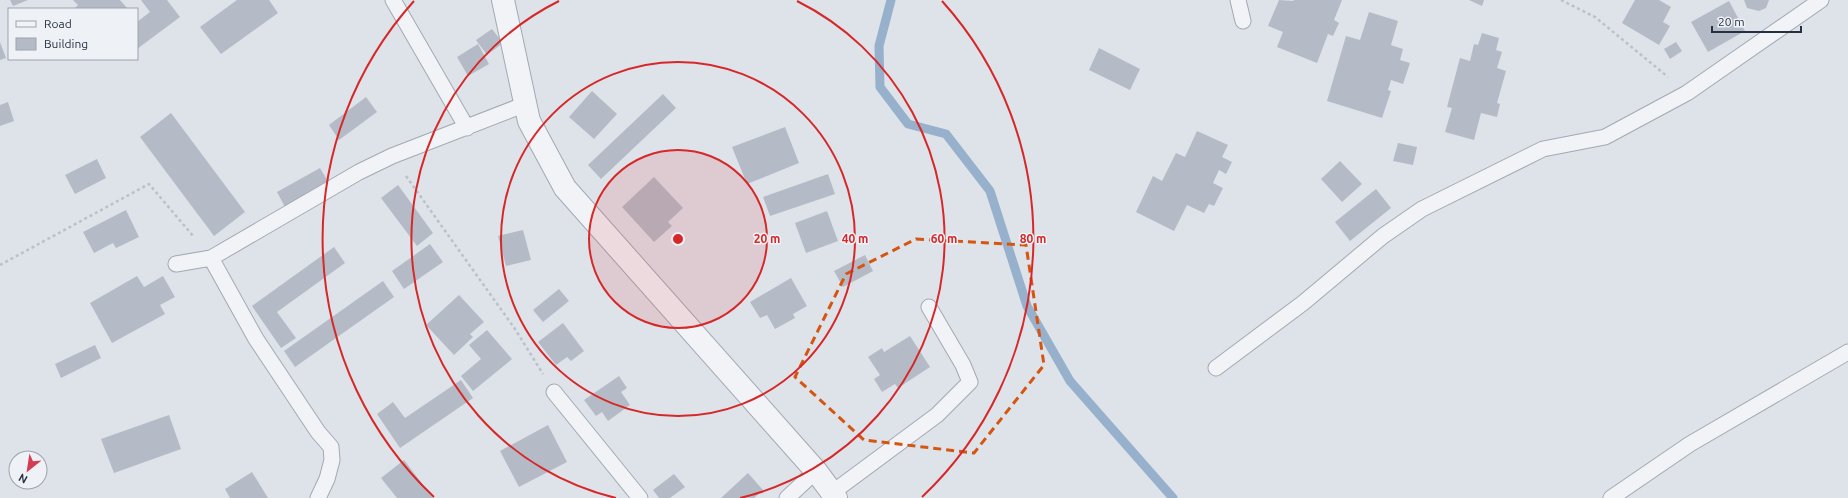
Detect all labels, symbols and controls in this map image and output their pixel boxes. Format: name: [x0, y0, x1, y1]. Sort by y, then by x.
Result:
legend: [8, 8, 138, 60]
scale bar: [1712, 8, 1801, 34]
text: 20 m: [1718, 15, 1745, 28]
text: Road: [44, 17, 72, 30]
text: Building: [44, 37, 88, 50]
centre of rings: [671, 232, 685, 246]
text: 20 m: [754, 232, 780, 245]
text: 40 m: [842, 232, 868, 245]
text: 60 m: [931, 232, 957, 245]
text: 80 m: [1020, 232, 1046, 245]
north arrow: [8, 450, 48, 490]
text: N: [16, 471, 30, 486]

